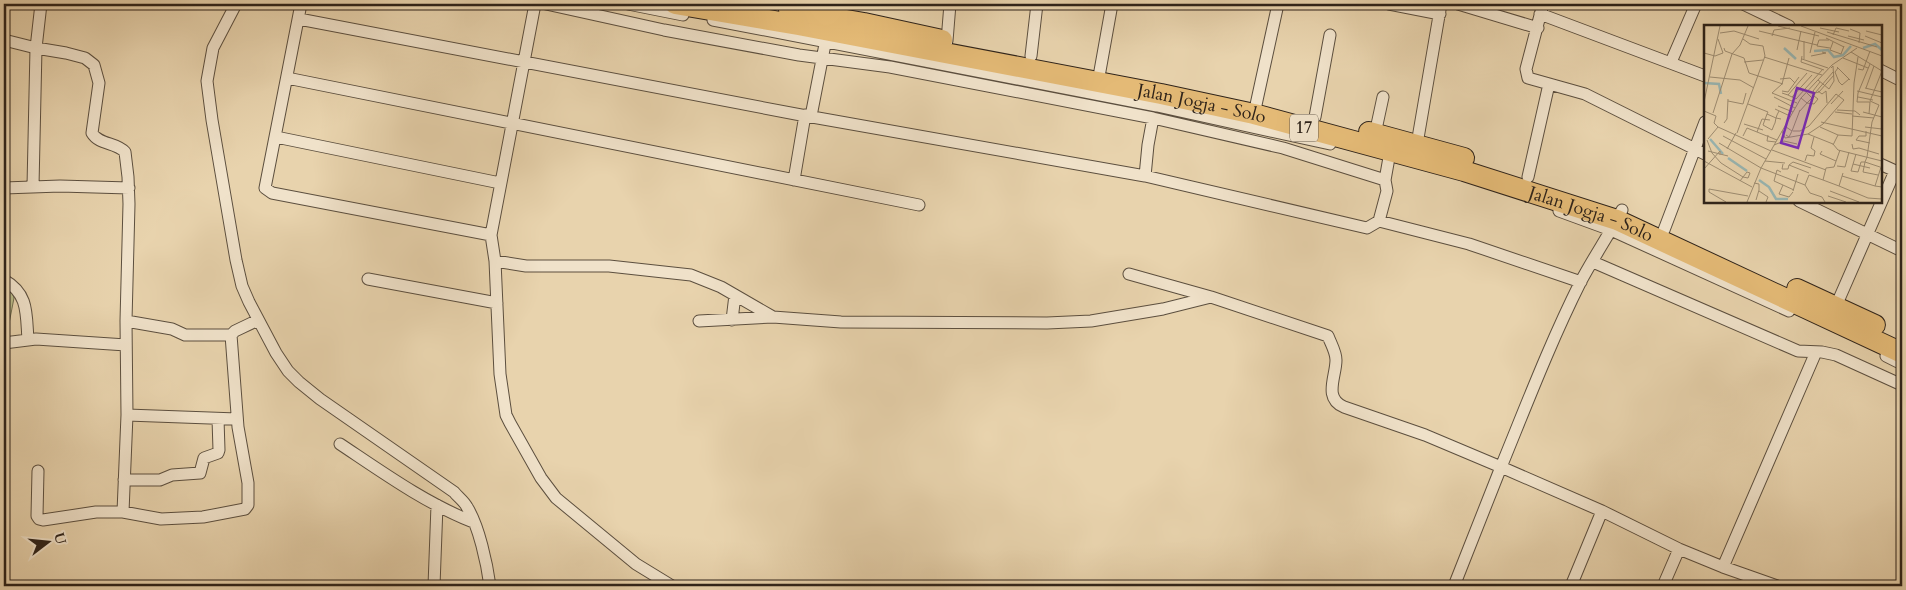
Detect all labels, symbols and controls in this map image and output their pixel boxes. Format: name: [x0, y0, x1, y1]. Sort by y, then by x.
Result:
inset map: [1704, 25, 1881, 202]
street label: Jalan Jogja - Solo: [1132, 77, 1269, 129]
road number: 17: [1290, 115, 1318, 142]
street label: Jalan Jogja - Solo: [1523, 179, 1658, 248]
north arrow: [22, 518, 72, 568]
text: U: [49, 530, 71, 547]

